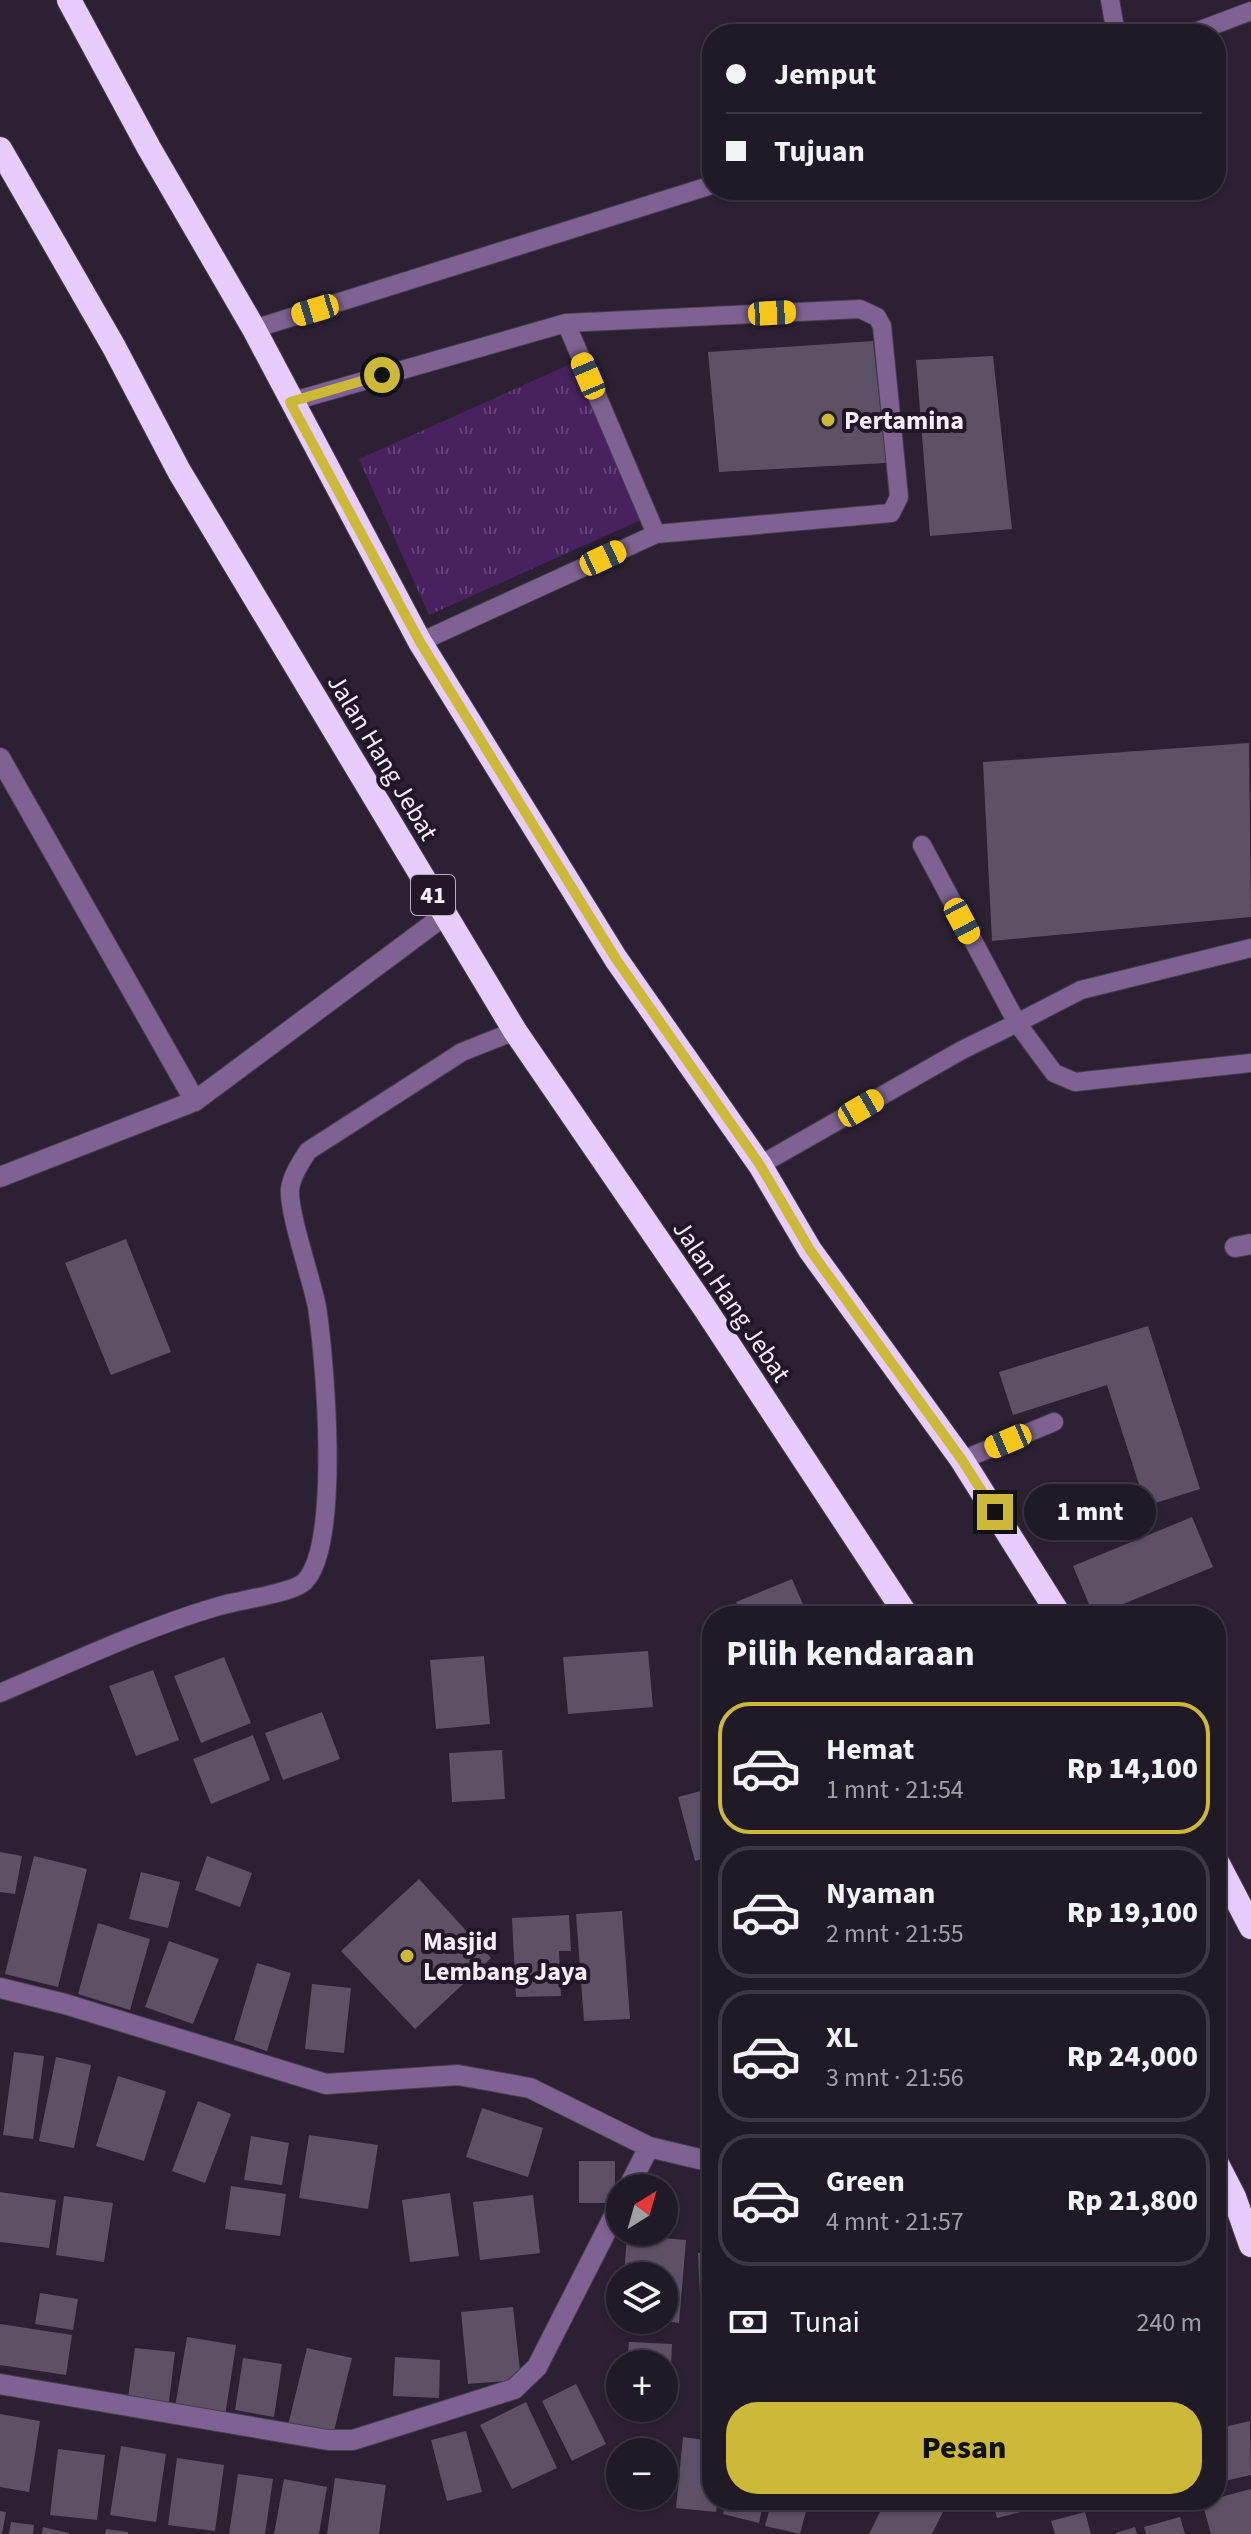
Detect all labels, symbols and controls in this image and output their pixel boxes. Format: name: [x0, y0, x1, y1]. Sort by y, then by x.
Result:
text: Jemput: [774, 53, 876, 96]
text: Tujuan: [774, 130, 865, 173]
car: [289, 292, 341, 328]
car: [747, 300, 797, 326]
car: [568, 349, 608, 403]
route start: [364, 357, 400, 393]
place label: Pertamina: [844, 402, 964, 439]
marker: Pertamina: [819, 411, 837, 429]
car: [576, 537, 630, 579]
street label: Jalan Hang Jebat: [318, 667, 447, 848]
road number: 41: [411, 875, 455, 915]
car: [940, 894, 984, 948]
car: [834, 1086, 888, 1130]
street label: Jalan Hang Jebat: [664, 1213, 800, 1390]
car: [981, 1421, 1035, 1461]
callout: 1 mnt: [1023, 1484, 1155, 1540]
text: 1 mnt: [1057, 1493, 1123, 1530]
route end: [977, 1494, 1013, 1530]
text: Pilih kendaraan: [726, 1628, 975, 1679]
text: Hemat: [826, 1728, 914, 1771]
icon: car: [730, 1732, 802, 1804]
text: Rp 14,100: [1067, 1747, 1198, 1790]
text: 1 mnt · 21:54: [826, 1771, 964, 1808]
text: Nyaman: [826, 1872, 935, 1915]
icon: car: [730, 1876, 802, 1948]
text: Rp 19,100: [1067, 1891, 1198, 1934]
text: 2 mnt · 21:55: [826, 1915, 964, 1952]
place label: Masjid Lembang Jaya: [423, 1923, 588, 1990]
marker: Masjid Lembang Jaya: [398, 1947, 416, 1965]
text: XL: [826, 2016, 859, 2059]
icon: car: [730, 2020, 802, 2092]
text: Rp 24,000: [1067, 2035, 1198, 2078]
text: 3 mnt · 21:56: [826, 2059, 964, 2096]
text: Green: [826, 2160, 905, 2203]
icon: car: [730, 2164, 802, 2236]
north arrow: [606, 2174, 678, 2246]
map controls: [606, 2174, 678, 2510]
text: Rp 21,800: [1067, 2179, 1198, 2222]
text: 4 mnt · 21:57: [826, 2203, 964, 2240]
button: layers: [606, 2262, 678, 2334]
icon: cash: [726, 2300, 770, 2344]
text: Tunai: [790, 2301, 860, 2344]
text: 240 m: [1136, 2304, 1202, 2341]
button: +: [606, 2350, 678, 2422]
button: Pesan: [726, 2402, 1202, 2494]
button: −: [606, 2438, 678, 2510]

